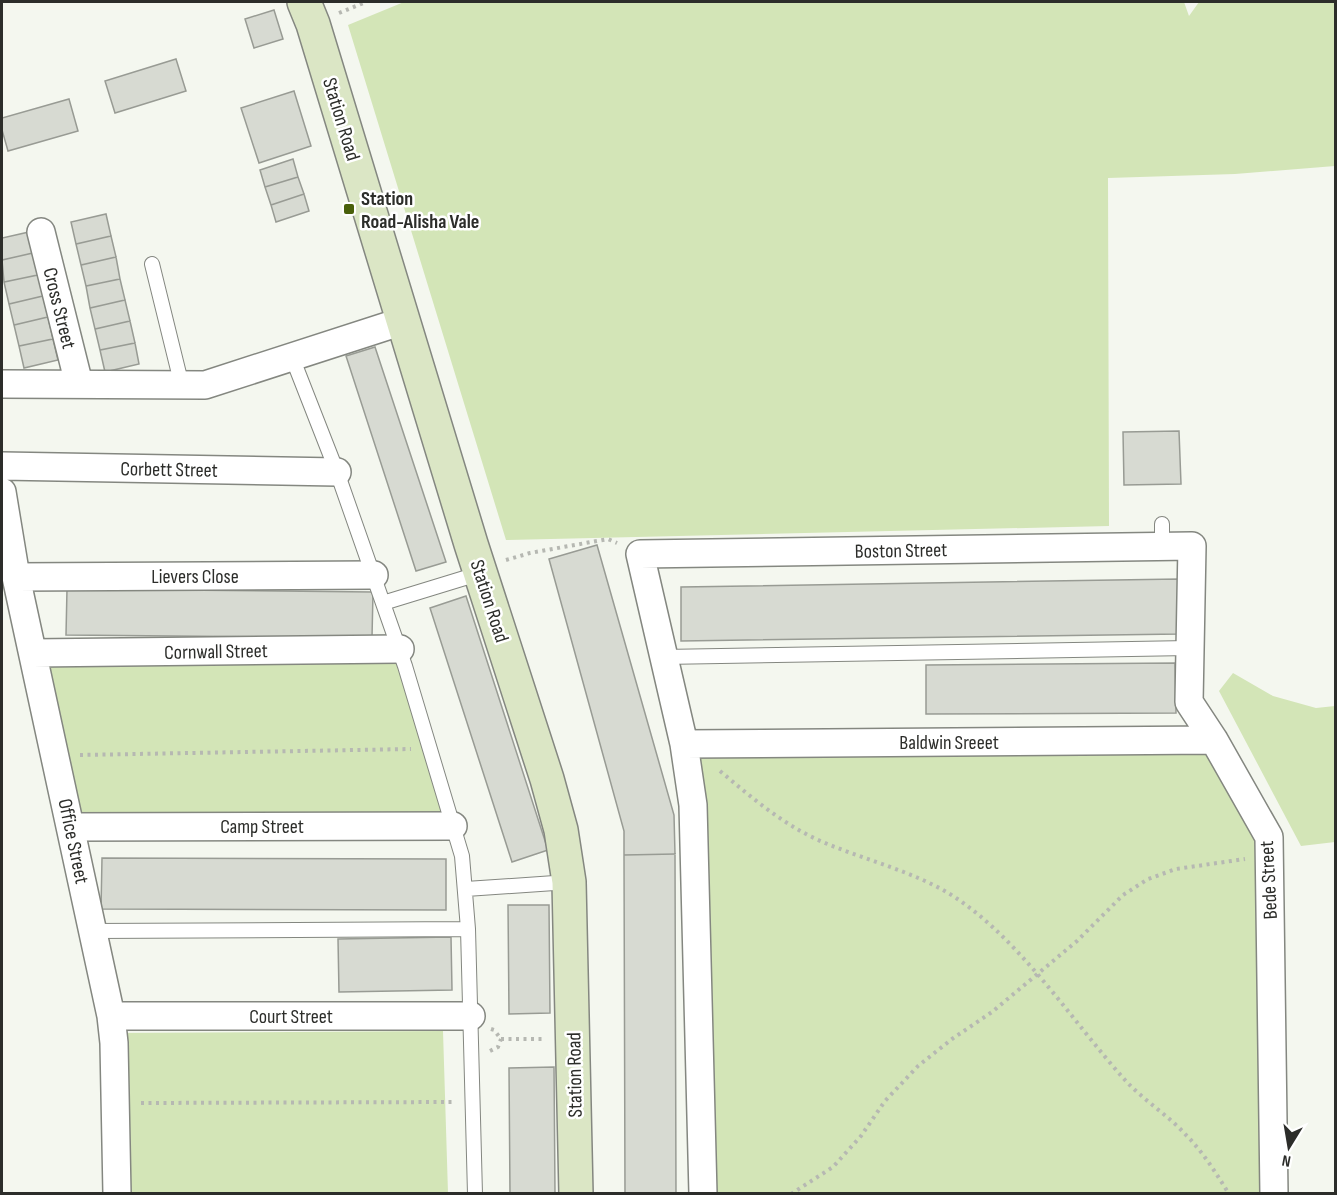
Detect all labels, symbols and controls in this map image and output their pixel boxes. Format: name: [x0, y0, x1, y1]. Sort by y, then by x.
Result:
street label: Station Road: [317, 75, 365, 164]
place label: Station Road-Alisha Vale: [361, 187, 479, 234]
marker: Station Road-Alisha Vale: [342, 202, 356, 216]
street label: Cross Street: [37, 265, 81, 351]
street label: Corbett Street: [120, 457, 218, 483]
street label: Boston Street: [855, 538, 948, 564]
street label: Station Road: [464, 557, 514, 646]
street label: Lievers Close: [151, 565, 239, 589]
street label: Cornwall Street: [164, 639, 268, 665]
street label: Baldwin Sreeet: [899, 731, 999, 755]
street label: Office Street: [52, 796, 94, 886]
street label: Camp Street: [220, 815, 304, 839]
street label: Bede Street: [1255, 840, 1283, 920]
street label: Court Street: [249, 1005, 333, 1029]
street label: Station Road: [562, 1032, 588, 1118]
north arrow: [1259, 1117, 1319, 1177]
text: N: [1280, 1150, 1292, 1170]

